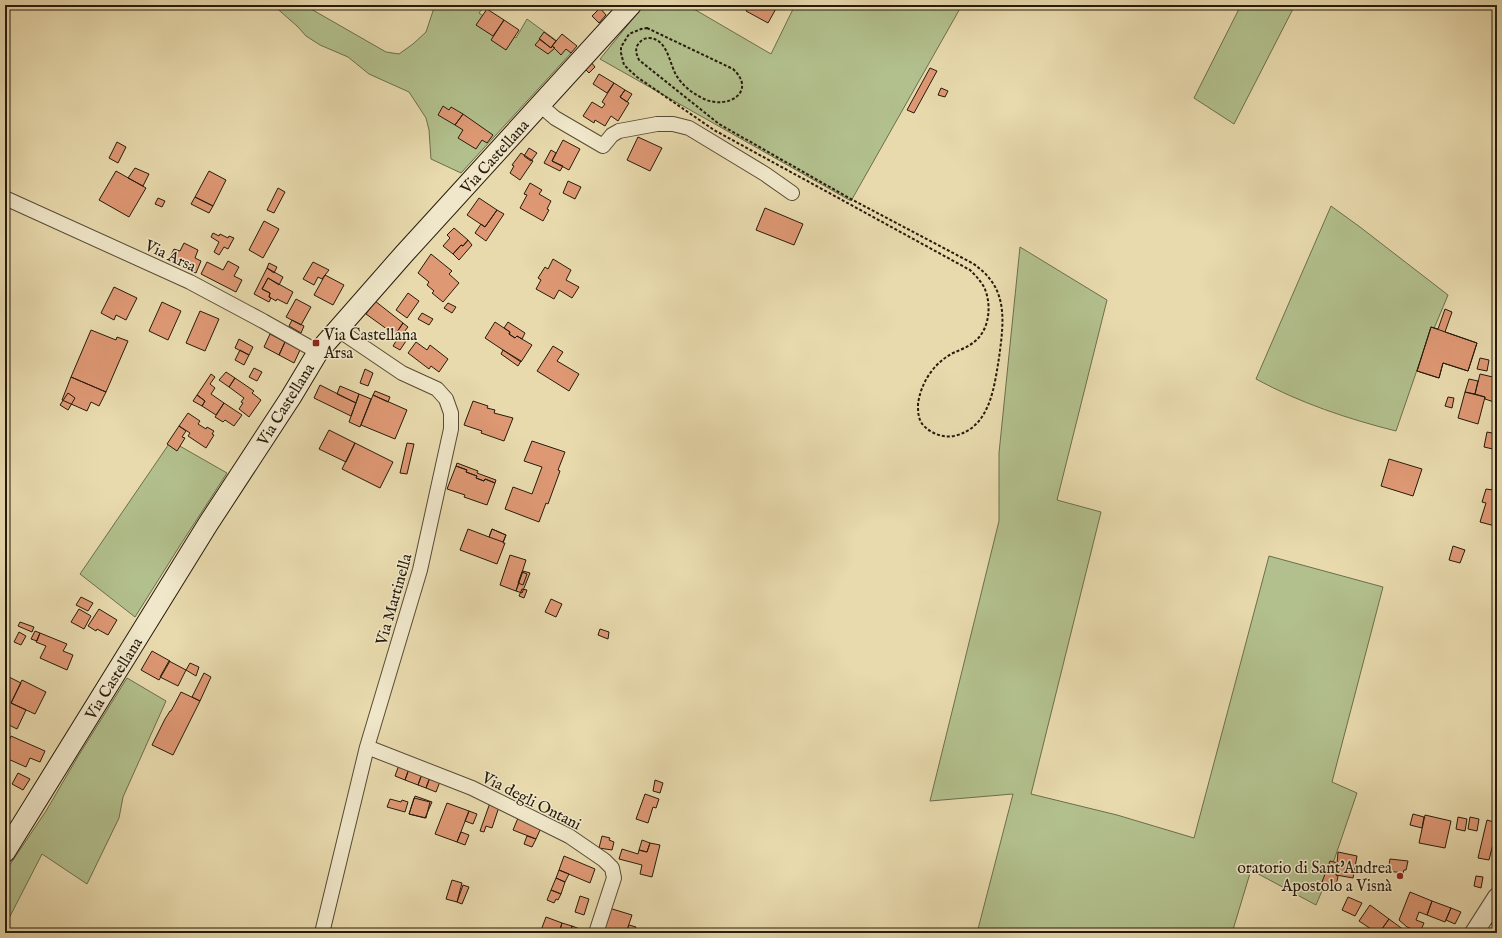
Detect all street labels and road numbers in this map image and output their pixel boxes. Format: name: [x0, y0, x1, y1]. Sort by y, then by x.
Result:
street label: Via Castellana: [456, 116, 534, 199]
street label: Via Arsa: [140, 236, 199, 277]
street label: Via Castellana: [253, 360, 320, 451]
street label: Via Martinella: [372, 551, 418, 649]
street label: Via Castellana: [81, 634, 148, 725]
street label: Via degli Ontani: [477, 768, 584, 835]

